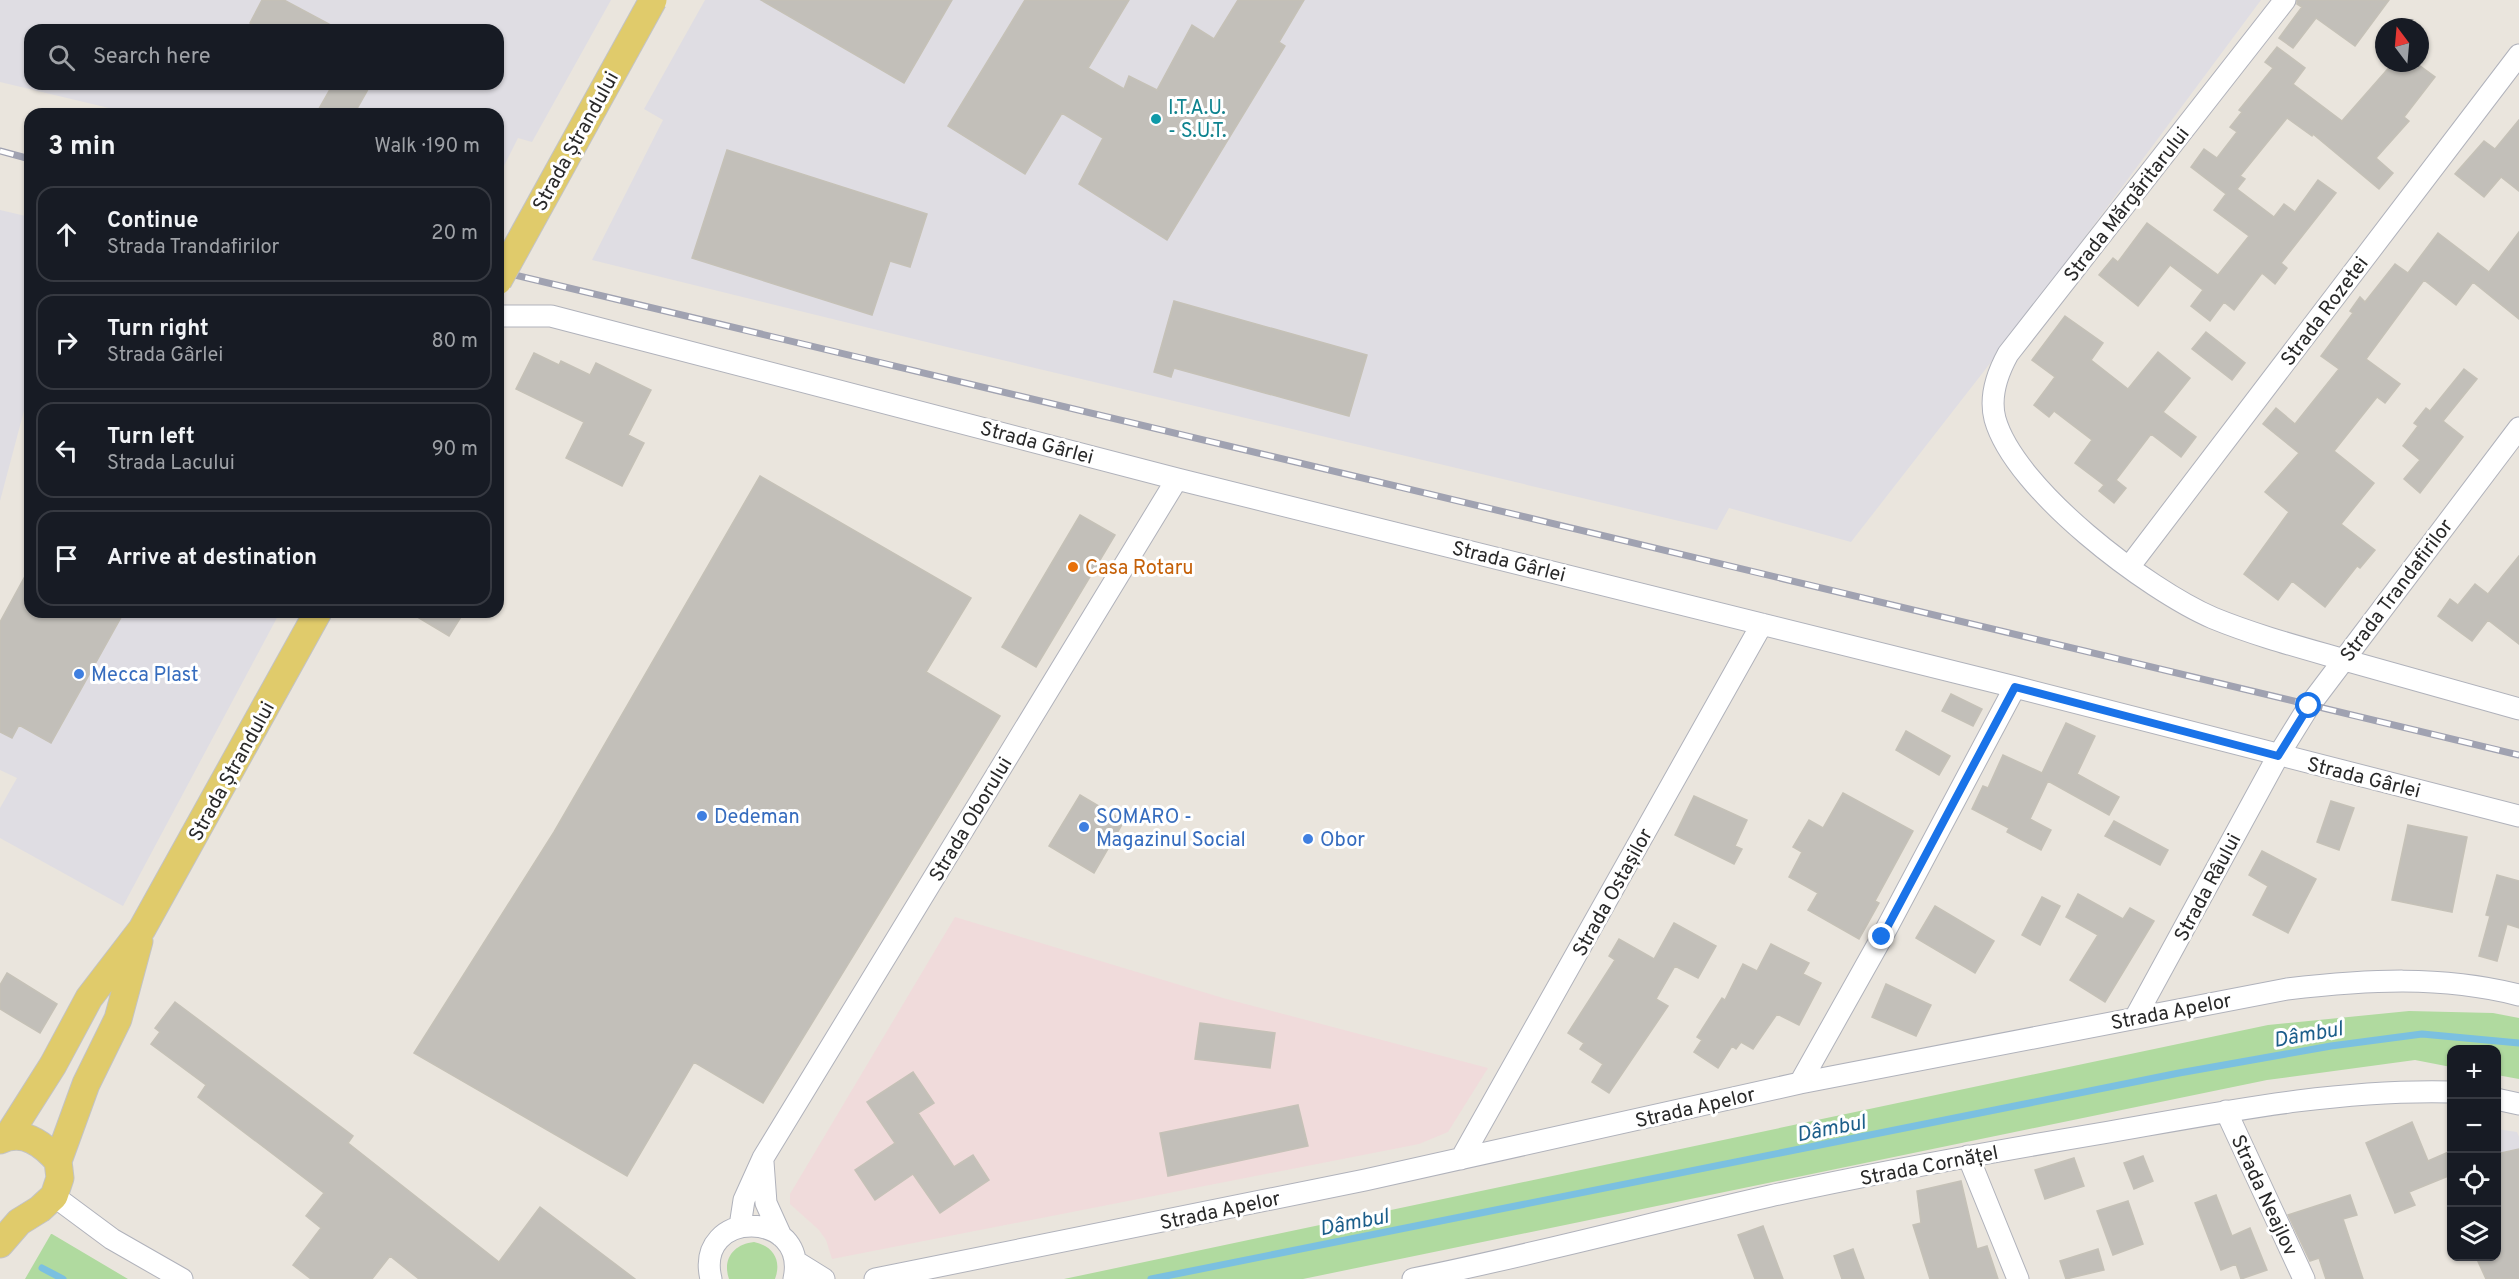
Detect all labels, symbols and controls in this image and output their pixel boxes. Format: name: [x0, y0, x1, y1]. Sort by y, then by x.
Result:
north arrow: [2375, 18, 2429, 72]
search box: [24, 24, 504, 90]
icon: search: [45, 41, 78, 74]
text: Search here: [93, 44, 211, 71]
street label: Strada Ștrandului: [528, 68, 626, 216]
place label: I.T.A.U. - S.U.T.: [1168, 96, 1227, 145]
marker: I.T.A.U. - S.U.T.: [1149, 112, 1163, 126]
street label: Strada Mărgăritarului: [2059, 123, 2196, 288]
text: 3 min: [48, 131, 116, 164]
text: Walk · 190 m: [374, 134, 480, 160]
text: Continue: [107, 208, 198, 235]
icon: ahead: [50, 218, 83, 251]
text: 20 m: [431, 221, 478, 247]
text: Strada Trandafirilor: [107, 235, 279, 261]
street label: Strada Rozetei: [2276, 252, 2375, 372]
text: Turn right: [107, 316, 209, 343]
icon: right: [50, 326, 83, 359]
text: 80 m: [432, 329, 478, 355]
text: Strada Gârlei: [107, 343, 223, 369]
street label: Strada Gârlei: [977, 416, 1096, 472]
text: Turn left: [107, 424, 195, 451]
icon: left: [50, 434, 83, 467]
text: 90 m: [432, 437, 478, 463]
text: Strada Lacului: [107, 451, 235, 477]
street label: Strada Trandafirilor: [2335, 514, 2460, 668]
street label: Strada Gârlei: [1449, 536, 1568, 590]
icon: arrive: [50, 542, 83, 575]
text: Arrive at destination: [107, 545, 317, 572]
place label: Casa Rotaru: [1085, 556, 1194, 582]
marker: Casa Rotaru: [1066, 560, 1080, 574]
place label: Mecca Plast: [91, 663, 199, 689]
marker: Mecca Plast: [72, 667, 86, 681]
route start: [2295, 692, 2321, 718]
street label: Strada Ștrandului: [184, 698, 282, 846]
street label: Strada Gârlei: [2304, 752, 2423, 806]
street label: Strada Oborului: [924, 753, 1019, 887]
place label: Dedeman: [714, 805, 800, 831]
place label: SOMARO - Magazinul Social: [1096, 805, 1246, 854]
marker: Dedeman: [695, 809, 709, 823]
marker: SOMARO - Magazinul Social: [1077, 820, 1091, 834]
street label: Strada Ostașilor: [1568, 824, 1660, 962]
place label: Obor: [1320, 828, 1365, 854]
street label: Strada Râului: [2169, 829, 2248, 946]
marker: Obor: [1301, 832, 1315, 846]
route end: [1868, 923, 1894, 949]
street label: Strada Apelor: [2109, 988, 2234, 1037]
water label: Dâmbul: [2272, 1016, 2347, 1055]
map controls: [2447, 1045, 2501, 1261]
button: +: [2447, 1045, 2501, 1099]
street label: Strada Apelor: [1633, 1082, 1758, 1135]
button: −: [2447, 1099, 2501, 1153]
water label: Dâmbul: [1794, 1109, 1870, 1149]
street label: Strada Neajlov: [2224, 1131, 2303, 1261]
street label: Strada Cornățel: [1858, 1141, 2001, 1193]
button: locate: [2447, 1153, 2501, 1207]
street label: Strada Apelor: [1158, 1186, 1283, 1237]
water label: Dâmbul: [1317, 1203, 1393, 1243]
button: layers: [2447, 1207, 2501, 1261]

